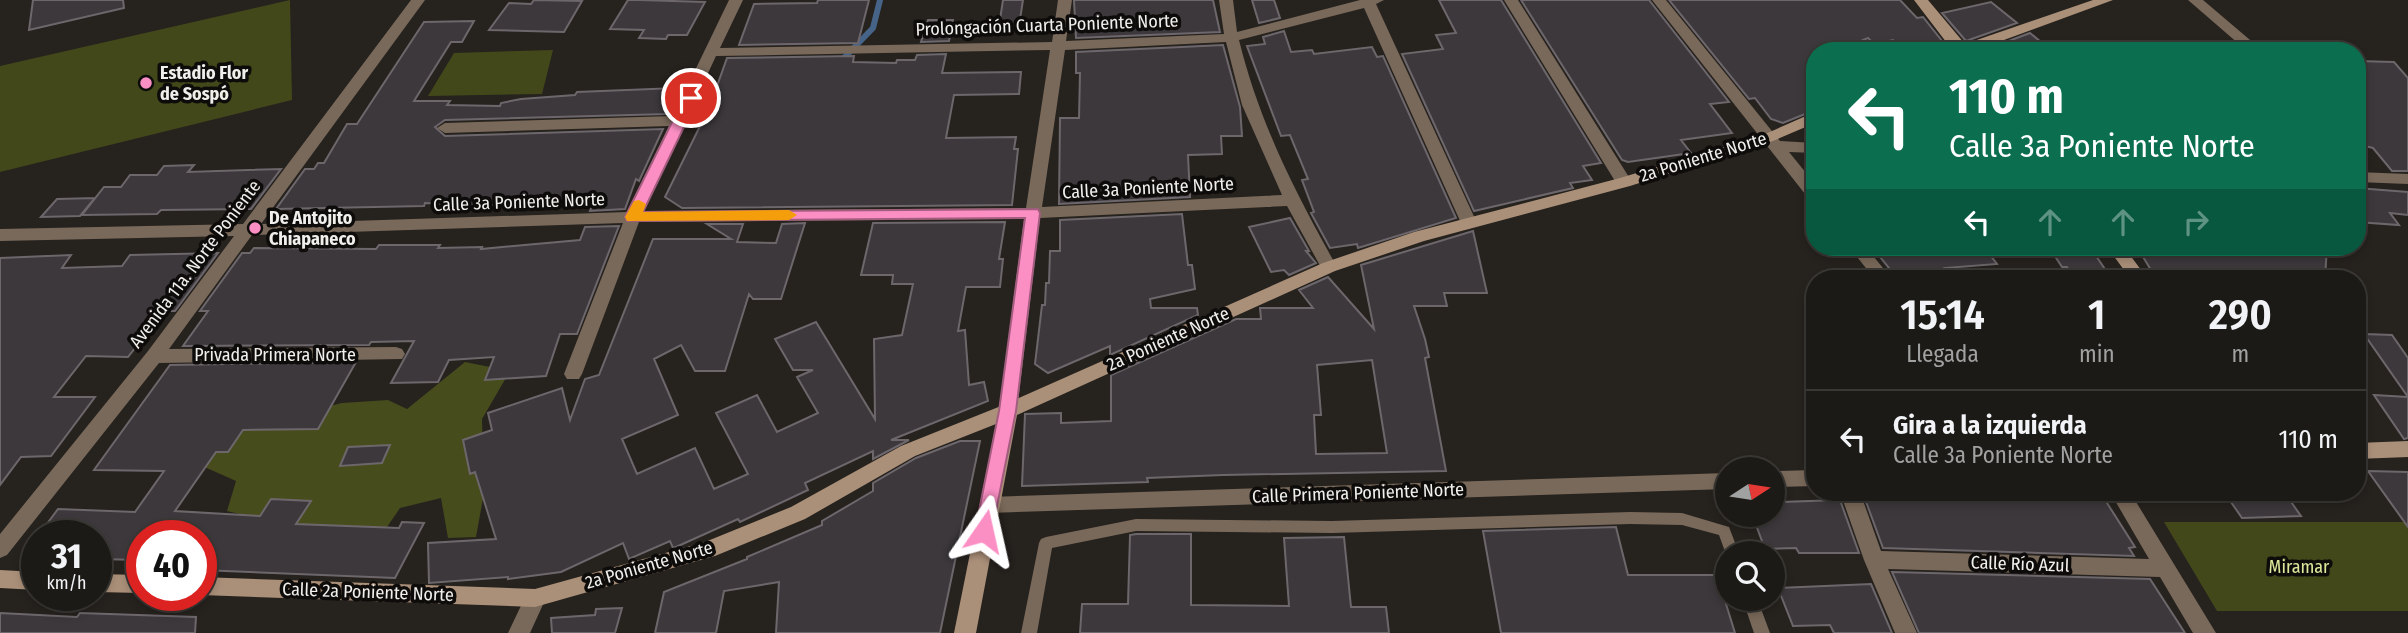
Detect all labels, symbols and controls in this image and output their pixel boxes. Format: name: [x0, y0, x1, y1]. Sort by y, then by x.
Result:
street label: Prolongación Cuarta Poniente Norte: [915, 9, 1179, 41]
place label: Estadio Flor de Sospó: [160, 62, 248, 105]
text: 110 m: [1949, 67, 2064, 126]
pin: [661, 68, 721, 128]
icon: left: [1834, 70, 1925, 161]
marker: Estadio Flor de Sospó: [138, 75, 154, 91]
icon: arrive: [672, 79, 710, 117]
street label: 2a Poniente Norte: [1637, 127, 1769, 187]
text: Calle 3a Poniente Norte: [1949, 127, 2255, 165]
street label: Calle 3a Poniente Norte: [1062, 173, 1235, 203]
street label: Avenida 11a. Norte Poniente: [125, 176, 265, 352]
street label: Calle 3a Poniente Norte: [433, 188, 605, 216]
icon: left: [1958, 203, 1996, 241]
icon: ahead: [2031, 203, 2069, 241]
icon: ahead: [2104, 203, 2142, 241]
icon: right: [2177, 203, 2215, 241]
place label: De Antojito Chiapaneco: [269, 207, 356, 250]
marker: De Antojito Chiapaneco: [247, 220, 263, 236]
text: 15:14: [1900, 290, 1985, 340]
text: 1: [2088, 290, 2106, 340]
text: 290: [2209, 290, 2272, 340]
street label: 2a Poniente Norte: [1103, 302, 1233, 376]
text: Llegada: [1906, 340, 1979, 368]
text: min: [2079, 340, 2115, 368]
text: m: [2231, 340, 2249, 368]
street label: Privada Primera Norte: [194, 344, 356, 366]
text: Gira a la izquierda: [1893, 410, 2087, 441]
icon: left: [1834, 420, 1872, 458]
text: 110 m: [2278, 424, 2338, 455]
text: Calle 3a Poniente Norte: [1893, 441, 2113, 469]
north arrow: [1715, 457, 1785, 527]
map controls: [1715, 457, 1785, 611]
street label: Calle Primera Poniente Norte: [1252, 478, 1465, 508]
position arrow: [947, 494, 1021, 568]
speed limit sign: 40: [126, 520, 217, 611]
text: 31: [51, 535, 82, 577]
street label: 2a Poniente Norte: [583, 536, 715, 594]
button: search: [1715, 541, 1785, 611]
street label: Calle Río Azul: [1970, 551, 2070, 577]
park label: Miramar: [2269, 556, 2330, 578]
text: km/h: [46, 572, 87, 594]
street label: Calle 2a Poniente Norte: [282, 578, 454, 606]

